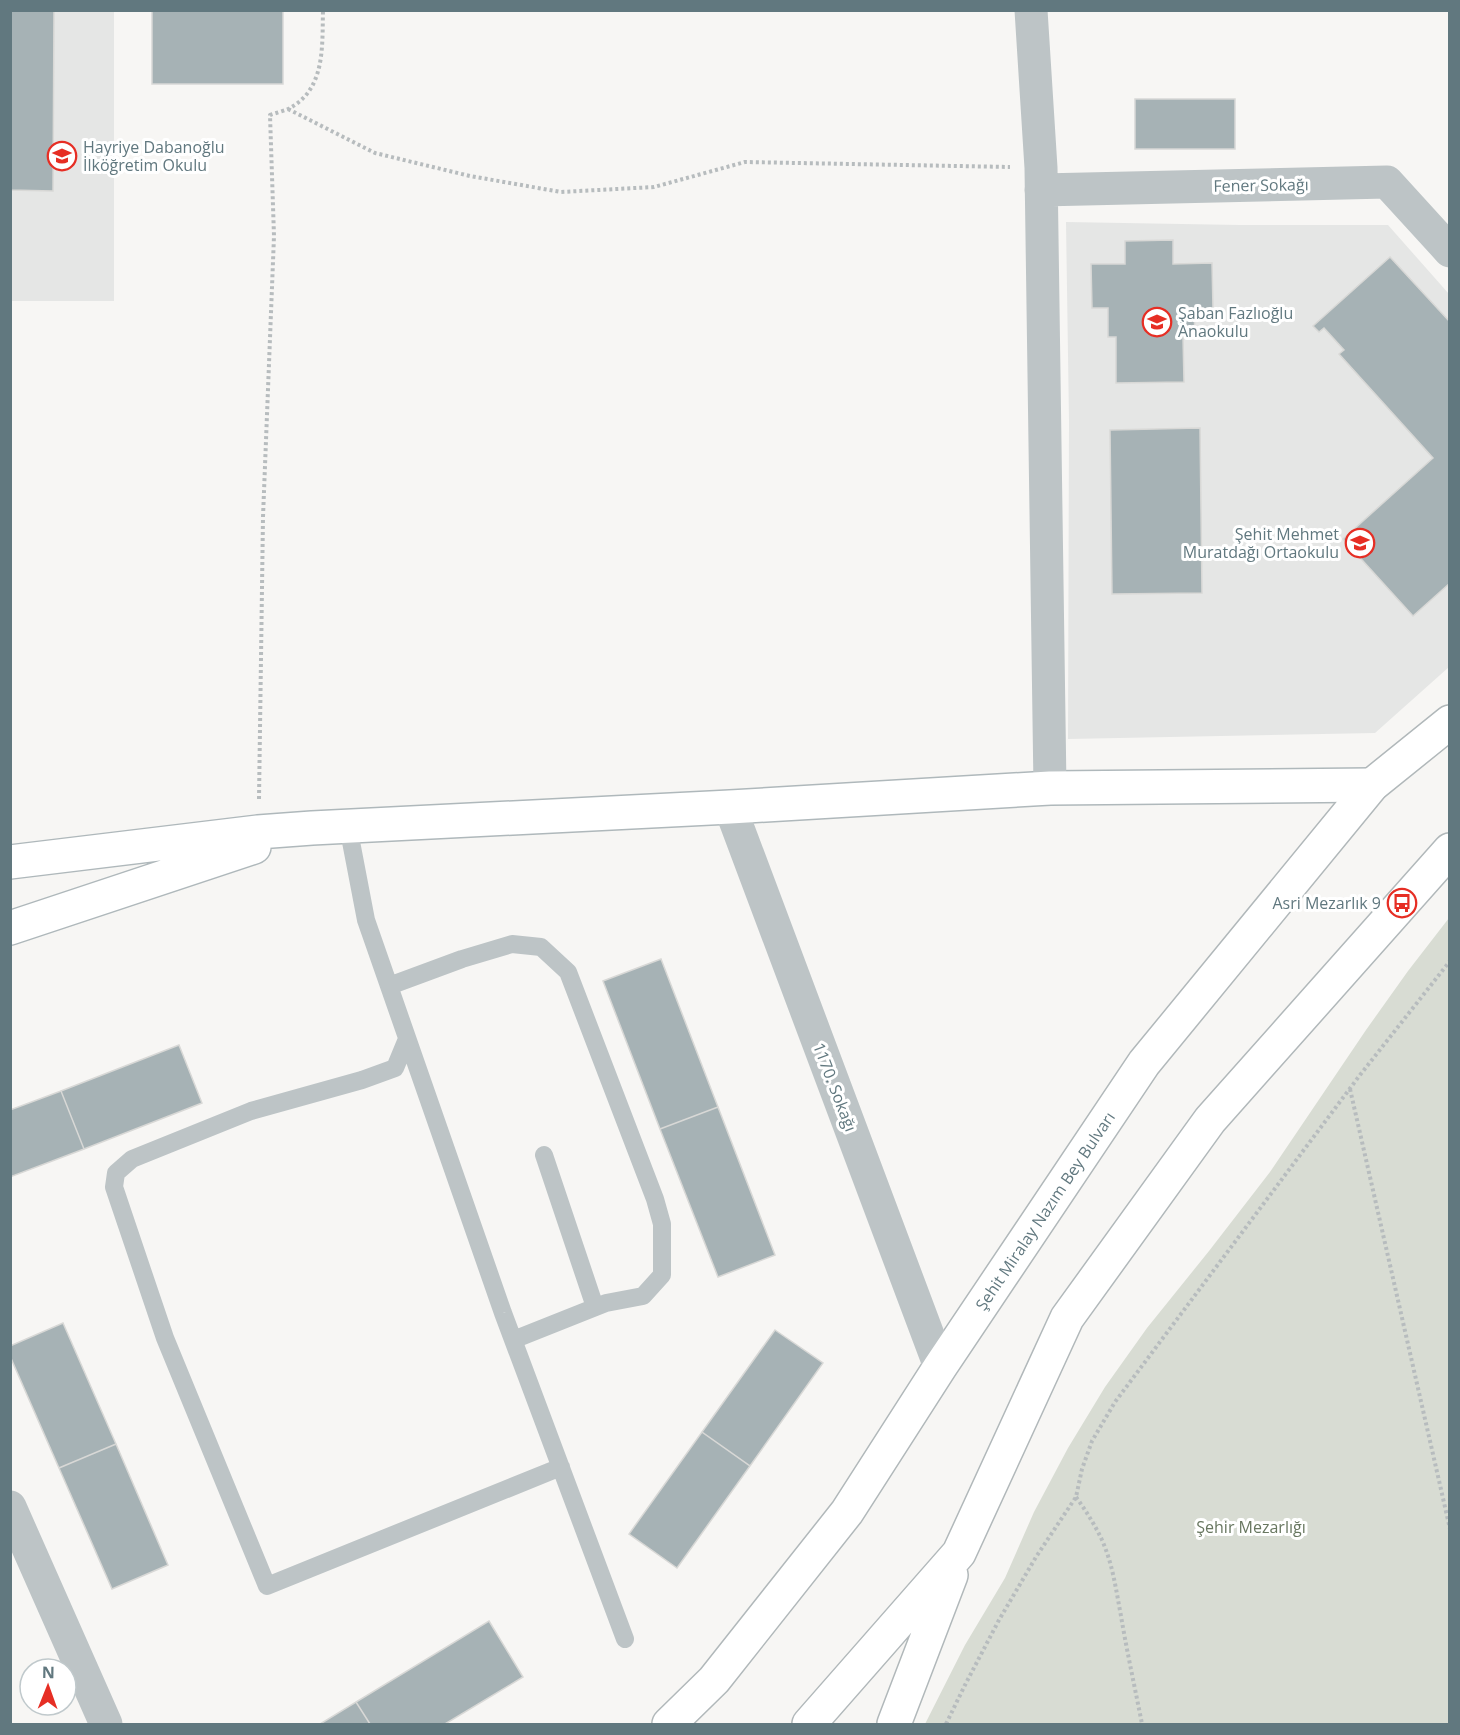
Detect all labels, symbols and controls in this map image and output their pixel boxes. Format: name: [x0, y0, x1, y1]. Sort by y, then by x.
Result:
place label: Hayriye Dabanoğlu İlköğretim Okulu: [83, 136, 225, 176]
school or university icon: Hayriye Dabanoğlu İlköğretim Okulu: [46, 140, 78, 172]
street label: Fener Sokağı: [1213, 173, 1309, 197]
place label: Şaban Fazlıoğlu Anaokulu: [1178, 302, 1293, 342]
school or university icon: Şaban Fazlıoğlu Anaokulu: [1141, 306, 1173, 338]
place label: Şehit Mehmet Muratdağı Ortaokulu: [1183, 523, 1339, 563]
school or university icon: Şehit Mehmet Muratdağı Ortaokulu: [1344, 527, 1376, 559]
bus stop icon: Asri Mezarlık 9: [1386, 887, 1418, 919]
place label: Asri Mezarlık 9: [1272, 892, 1381, 914]
street label: 1170. Sokağı: [808, 1039, 862, 1135]
street label: Şehit Miralay Nazım Bey Bulvarı: [970, 1107, 1120, 1315]
park label: Şehir Mezarlığı: [1196, 1516, 1306, 1538]
north arrow: [18, 1657, 78, 1717]
text: N: [42, 1661, 55, 1683]

